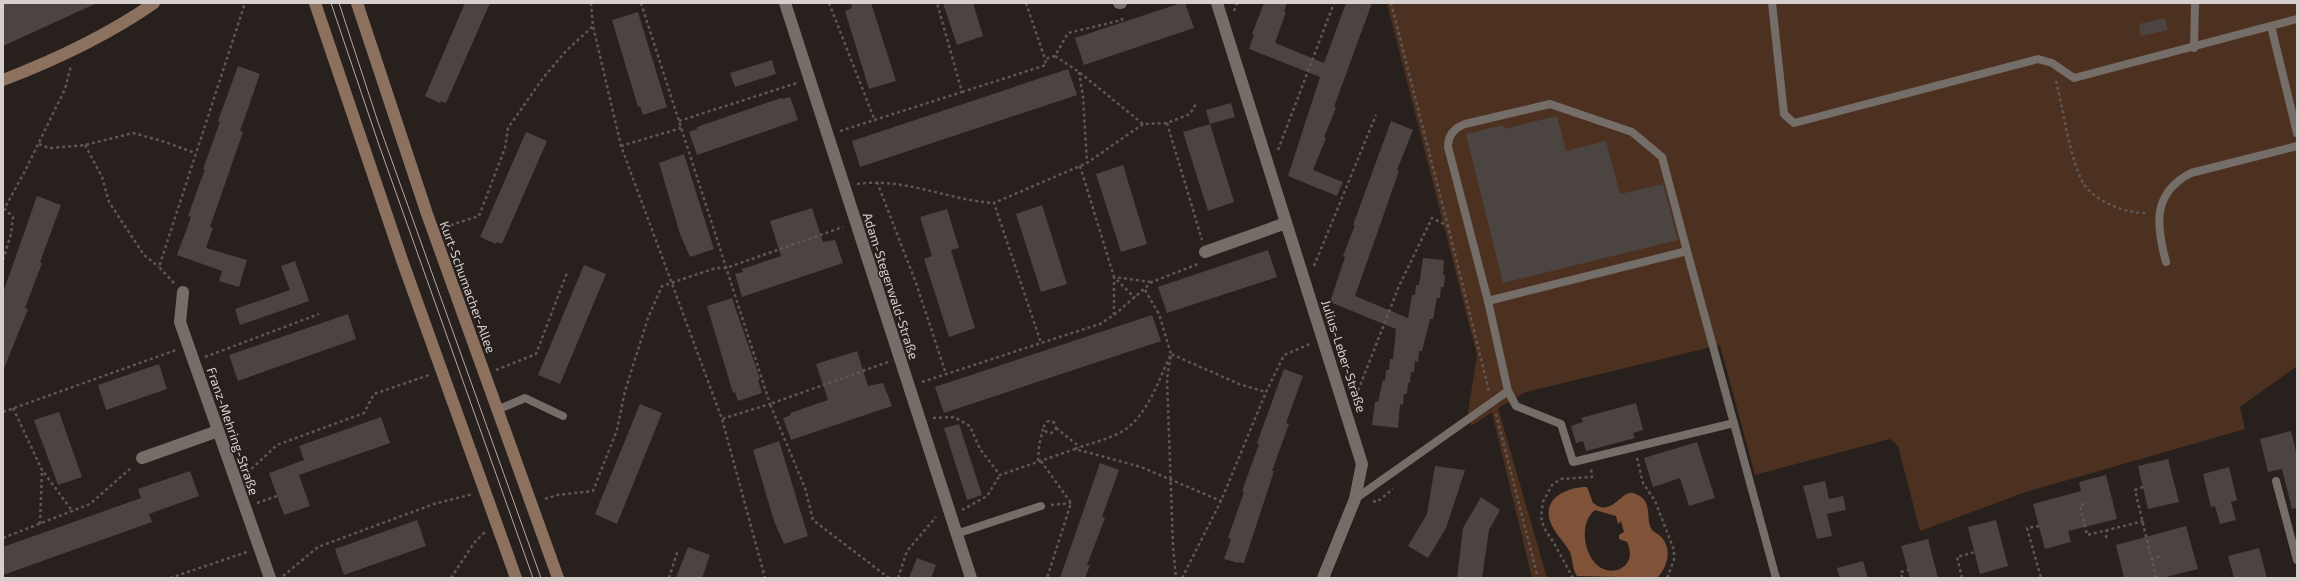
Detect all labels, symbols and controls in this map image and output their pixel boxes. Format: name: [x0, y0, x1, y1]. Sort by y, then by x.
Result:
street label: Adam-Stegerwald-Straße: [860, 211, 922, 361]
street label: Kurt-Schumacher-Allee: [437, 219, 499, 355]
street label: Julius-Leber-Straße: [1318, 298, 1370, 414]
street label: Franz-Mehring-Straße: [204, 365, 262, 497]

